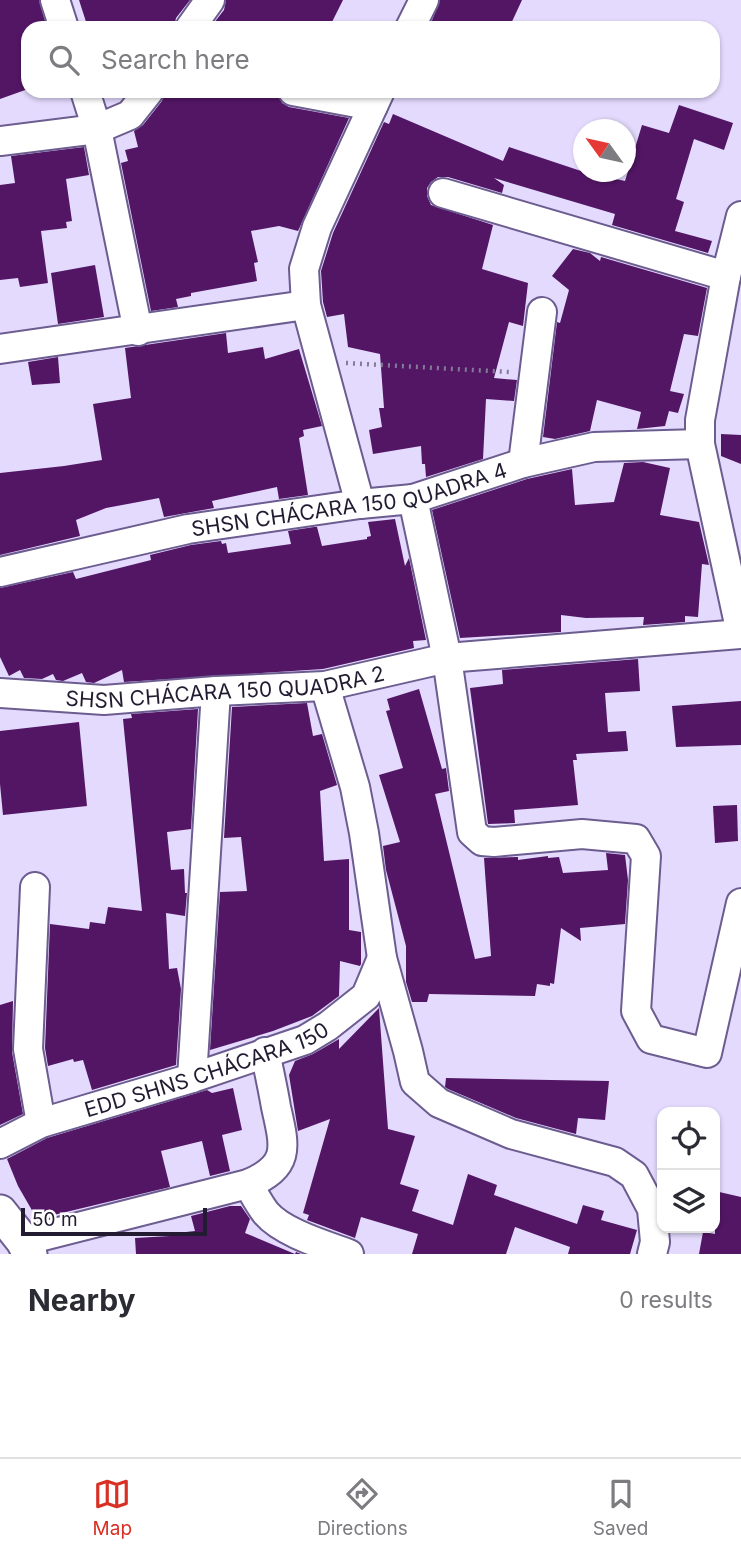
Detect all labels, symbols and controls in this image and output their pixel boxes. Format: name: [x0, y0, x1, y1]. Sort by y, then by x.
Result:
search box: [21, 21, 720, 98]
icon: search: [45, 41, 83, 79]
text: Search here: [101, 44, 250, 75]
north arrow: [573, 119, 636, 182]
street label: SHSN CHÁCARA 150 QUADRA 4: [190, 457, 510, 541]
street label: SHSN CHÁCARA 150 QUADRA 2: [65, 660, 387, 713]
street label: EDD SHNS CHÁCARA 150: [82, 1016, 333, 1122]
map controls: [657, 1107, 720, 1233]
button: locate: [657, 1107, 720, 1170]
button: layers: [657, 1170, 720, 1233]
scale bar: [21, 1205, 206, 1237]
text: 50 m: [32, 1208, 78, 1231]
text: Nearby: [28, 1282, 136, 1318]
text: 0 results: [619, 1286, 713, 1314]
tab: Map: [93, 1475, 132, 1540]
tab: Directions: [317, 1475, 408, 1540]
tab: Saved: [593, 1475, 648, 1540]

